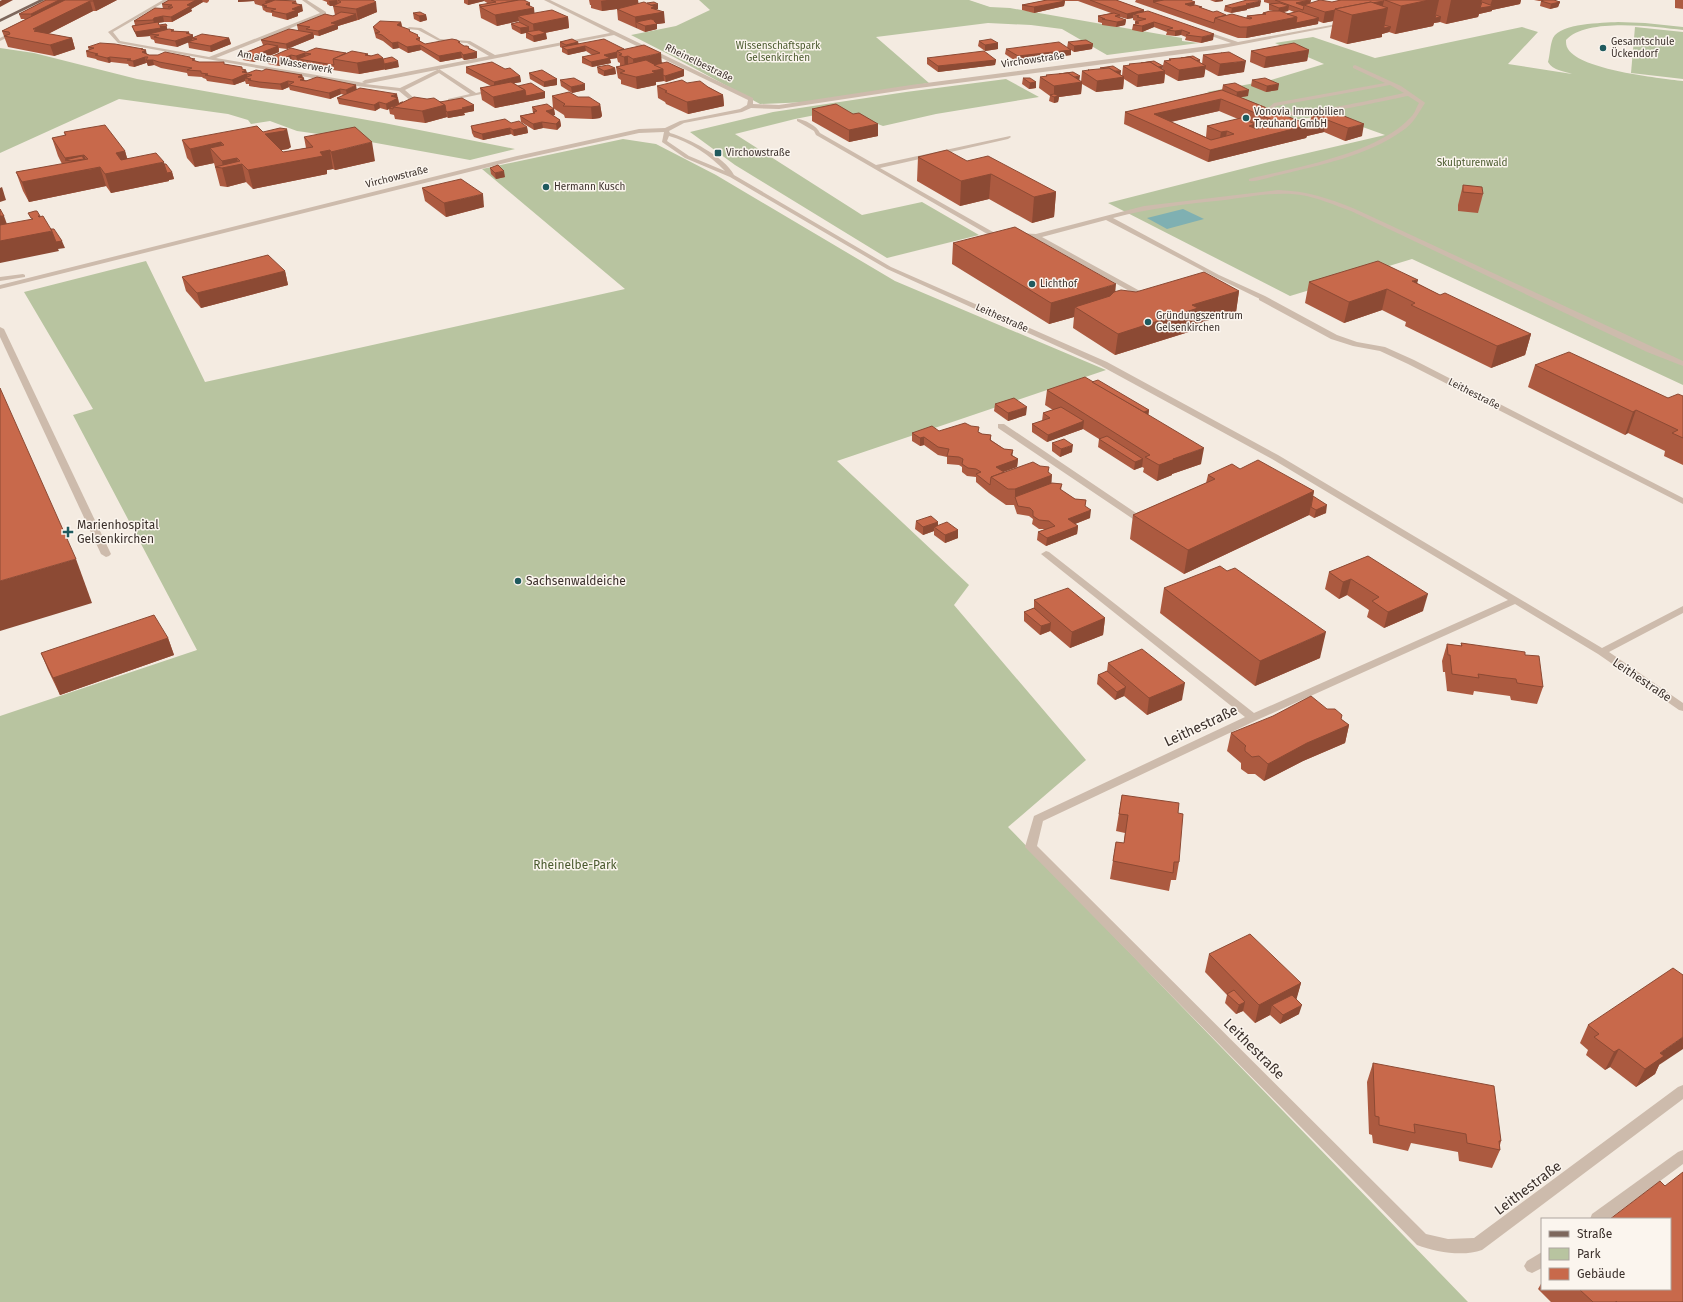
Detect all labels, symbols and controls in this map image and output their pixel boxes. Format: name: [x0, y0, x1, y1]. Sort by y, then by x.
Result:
place label: Gesamtschule Ückendorf: [1611, 36, 1674, 60]
park label: Wissenschaftspark Gelsenkirchen: [736, 40, 821, 64]
street label: Rheinelbestraße: [663, 41, 735, 85]
marker: Gesamtschule Ückendorf: [1598, 43, 1608, 53]
street label: Am alten Wasserwerk: [237, 48, 334, 76]
street label: Virchowstraße: [1000, 50, 1066, 70]
place label: Vonovia Immobilien Treuhand GmbH: [1254, 106, 1344, 130]
marker: Vonovia Immobilien Treuhand GmbH: [1241, 113, 1251, 123]
place label: Virchowstraße: [726, 147, 790, 159]
marker: Virchowstraße: [713, 148, 723, 158]
park label: Skulpturenwald: [1437, 157, 1507, 169]
street label: Virchowstraße: [364, 163, 430, 191]
place label: Hermann Kusch: [554, 181, 625, 193]
marker: Hermann Kusch: [541, 182, 551, 192]
place label: Lichthof: [1040, 278, 1078, 290]
marker: Lichthof: [1027, 279, 1037, 289]
street label: Leithestraße: [974, 301, 1030, 335]
place label: Gründungszentrum Gelsenkirchen: [1156, 310, 1243, 334]
marker: Gründungszentrum Gelsenkirchen: [1143, 317, 1153, 327]
street label: Leithestraße: [1446, 376, 1502, 412]
place label: Marienhospital Gelsenkirchen: [77, 518, 159, 546]
marker: Marienhospital Gelsenkirchen: [62, 526, 74, 538]
place label: Sachsenwaldeiche: [526, 574, 626, 588]
marker: Sachsenwaldeiche: [513, 576, 523, 586]
street label: Leithestraße: [1610, 655, 1674, 705]
street label: Leithestraße: [1162, 702, 1240, 750]
park label: Rheinelbe-Park: [533, 858, 618, 872]
street label: Leithestraße: [1220, 1015, 1288, 1083]
street label: Leithestraße: [1491, 1157, 1565, 1219]
legend: [1541, 1218, 1671, 1290]
text: Straße: [1577, 1227, 1612, 1241]
text: Park: [1577, 1247, 1601, 1261]
text: Gebäude: [1577, 1267, 1625, 1281]

